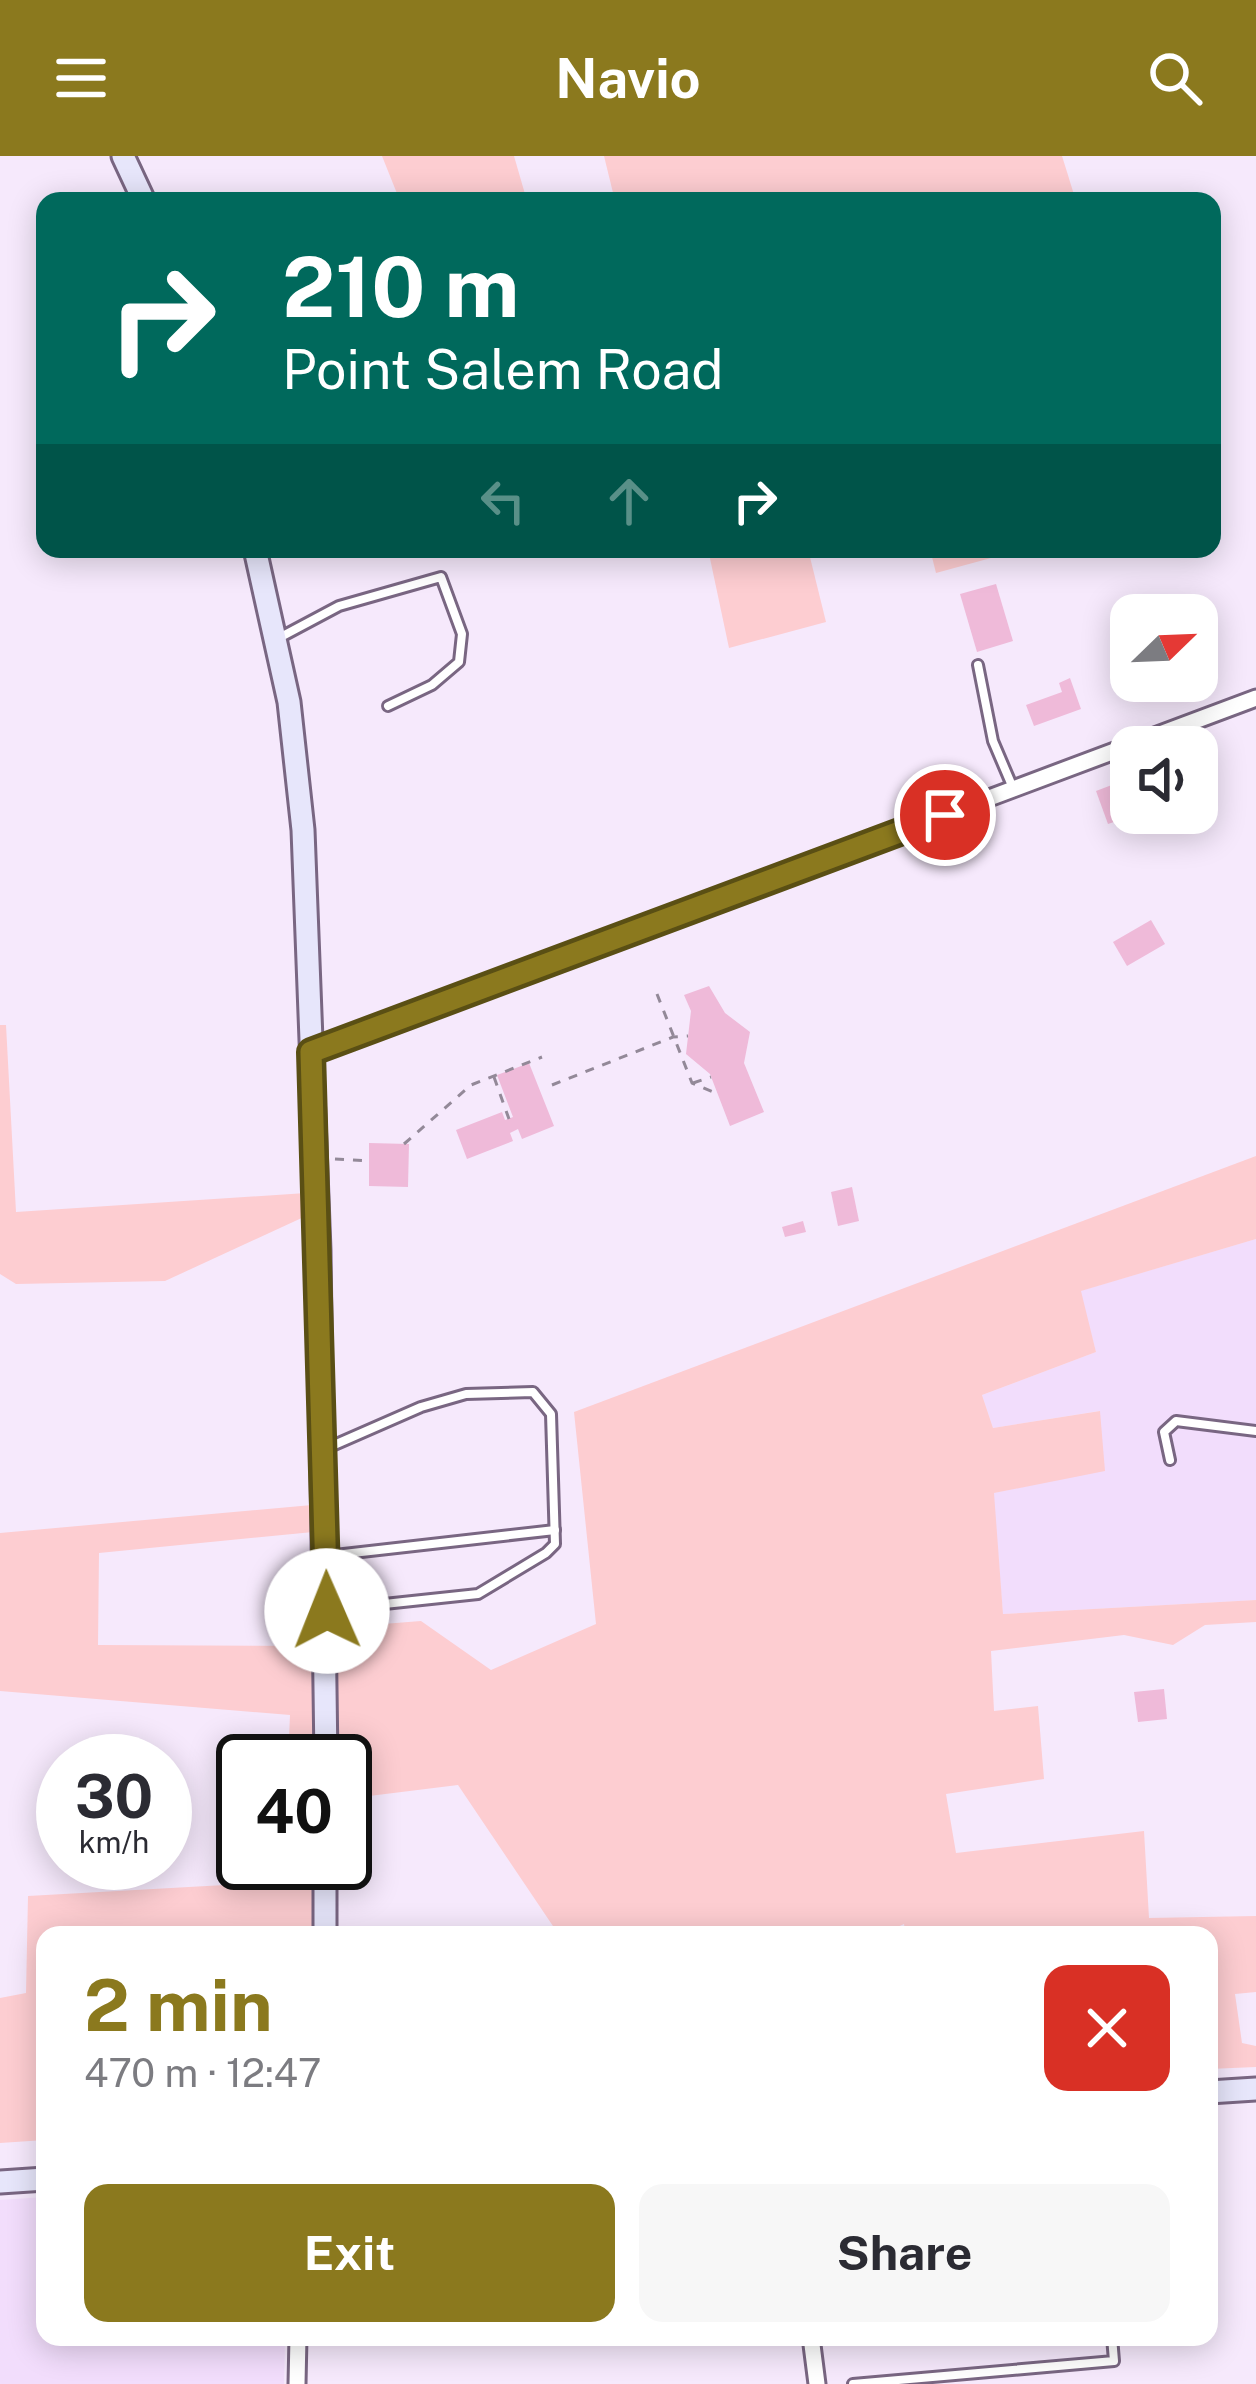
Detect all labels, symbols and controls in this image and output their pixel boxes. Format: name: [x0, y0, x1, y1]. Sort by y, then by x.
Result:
icon: menu: [48, 45, 114, 111]
icon: search: [1142, 45, 1208, 111]
text: Navio: [555, 47, 701, 110]
text: 210 m: [282, 237, 520, 336]
icon: right: [84, 240, 240, 396]
text: Point Salem Road: [282, 338, 723, 401]
icon: left: [470, 468, 536, 534]
icon: ahead: [596, 468, 662, 534]
icon: right: [722, 468, 788, 534]
north arrow: [1110, 594, 1218, 702]
map controls: [1110, 594, 1218, 834]
button: sound: [1110, 726, 1218, 834]
pin: [894, 764, 996, 866]
icon: arrive: [912, 782, 978, 848]
position arrow: [264, 1548, 390, 1674]
speed limit sign: 40: [216, 1734, 372, 1890]
text: 30: [75, 1761, 153, 1832]
text: km/h: [79, 1824, 149, 1860]
text: 2 min: [84, 1963, 273, 2047]
button: close: [1044, 1965, 1170, 2091]
text: 470 m · 12:47: [84, 2050, 321, 2096]
button: Exit: [84, 2184, 615, 2322]
button: Share: [639, 2184, 1170, 2322]

